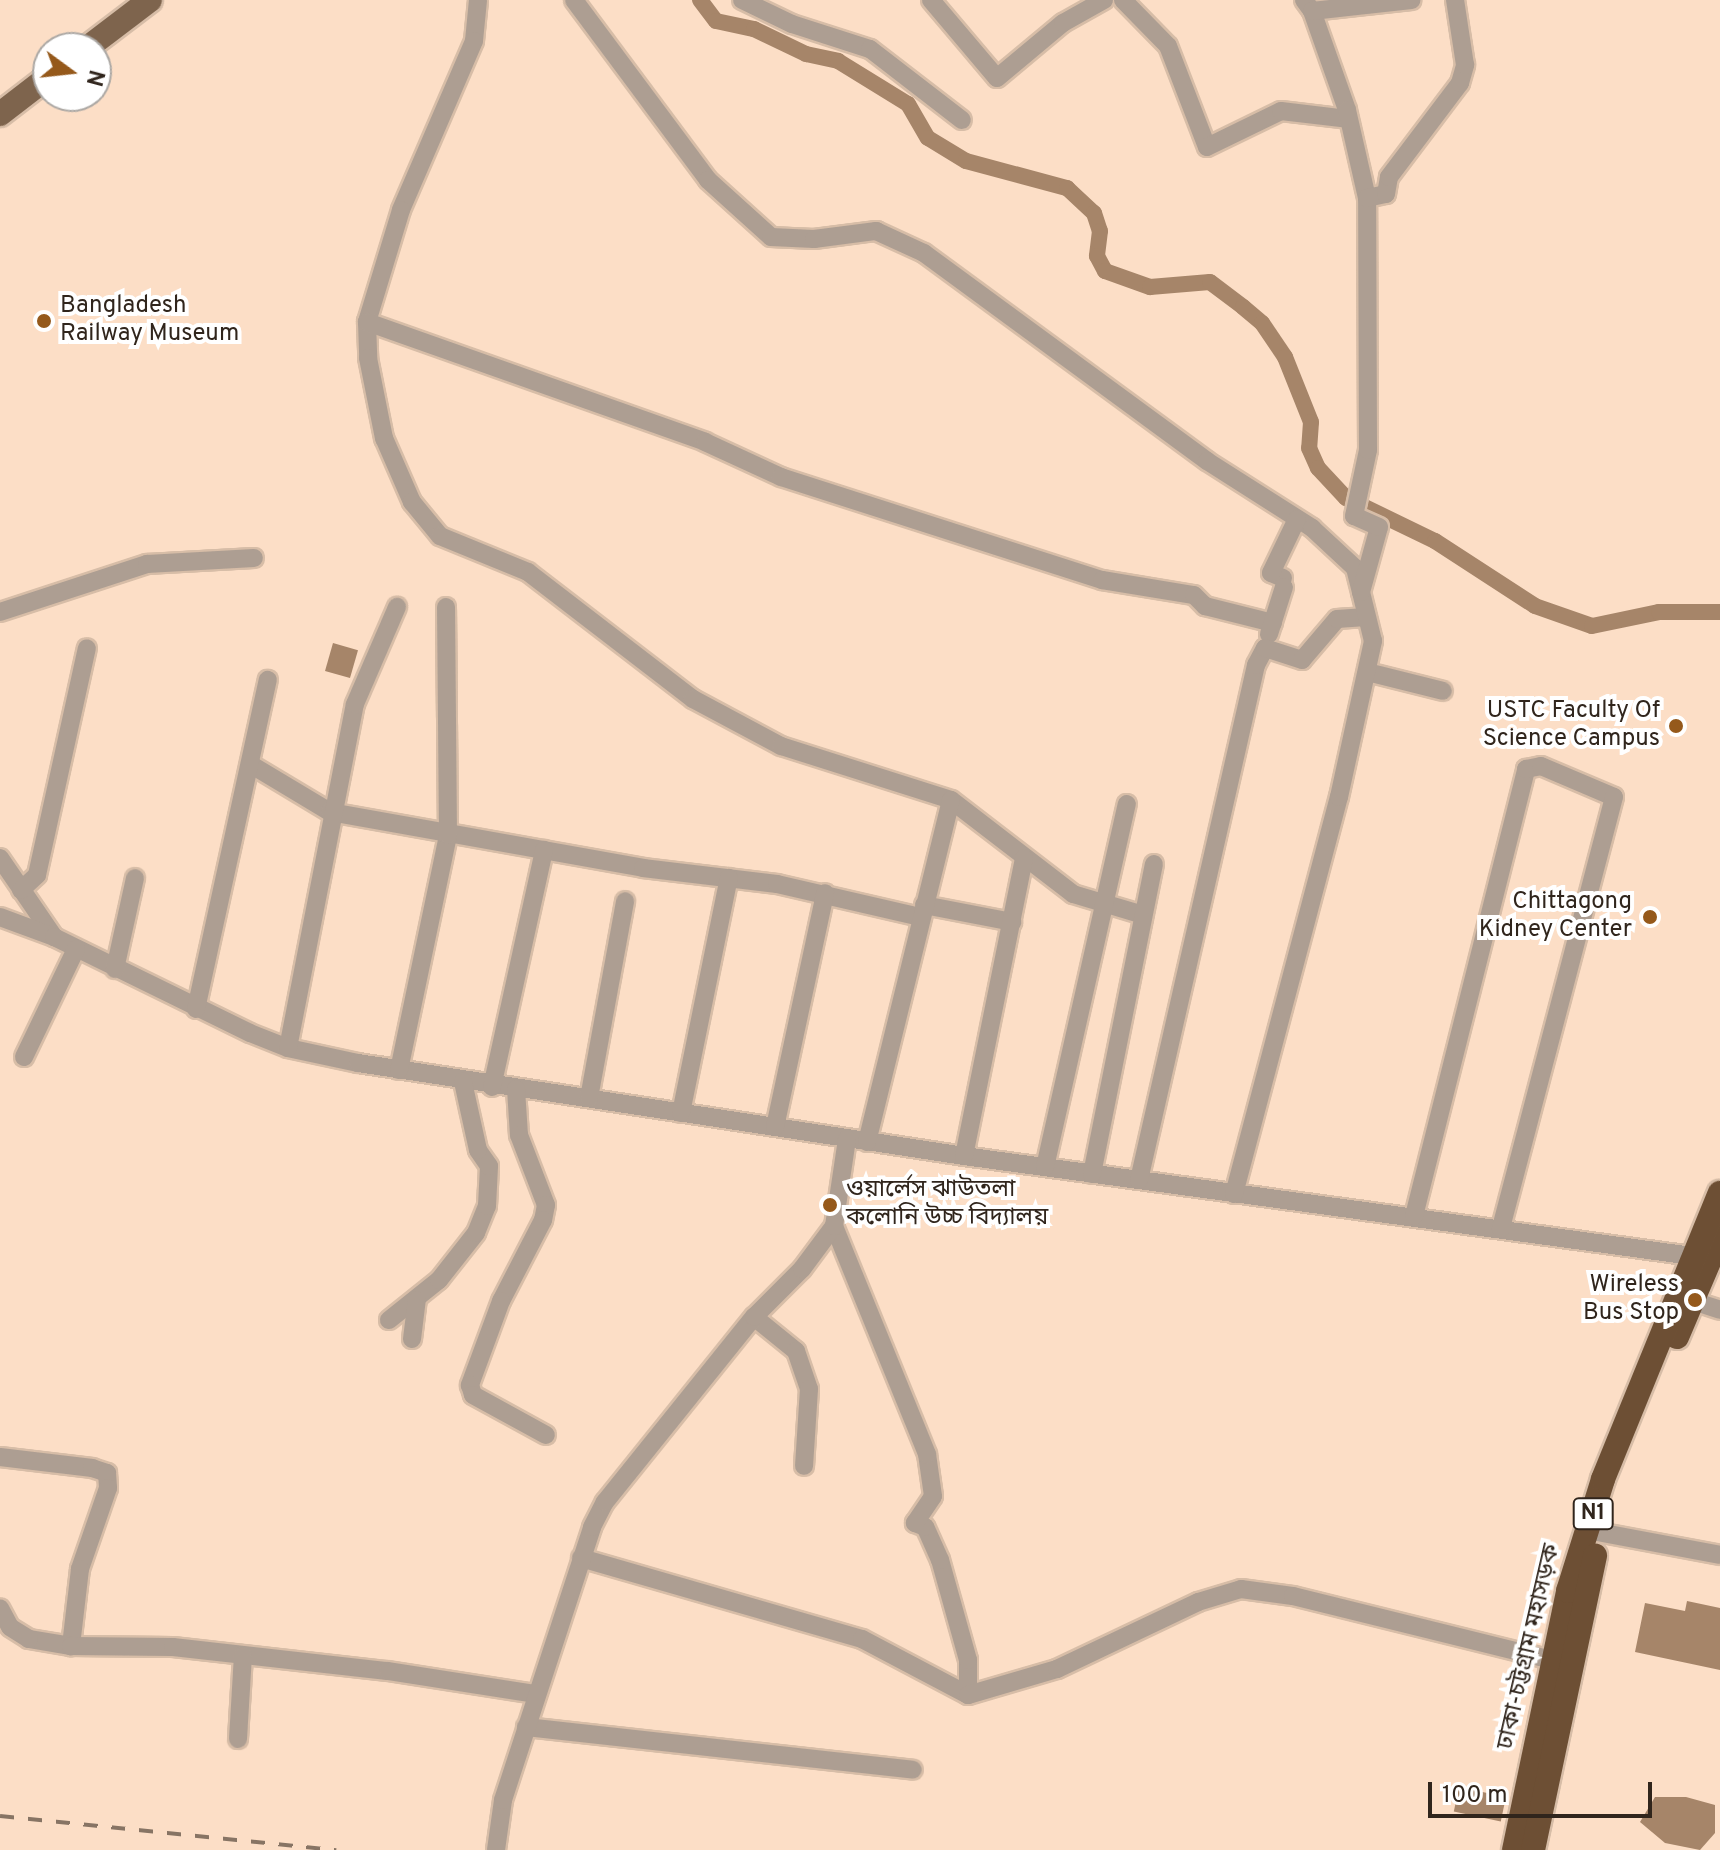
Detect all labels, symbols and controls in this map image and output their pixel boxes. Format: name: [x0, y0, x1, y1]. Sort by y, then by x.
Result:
north arrow: [32, 32, 112, 112]
text: N: [79, 67, 109, 89]
place label: Bangladesh Railway Museum: [60, 293, 239, 349]
marker: Bangladesh Railway Museum: [35, 312, 53, 330]
place label: USTC Faculty Of Science Campus: [1483, 698, 1660, 754]
marker: USTC Faculty Of Science Campus: [1667, 717, 1685, 735]
place label: Chittagong Kidney Center: [1479, 889, 1632, 945]
marker: Chittagong Kidney Center: [1639, 906, 1661, 928]
place label: ওয়ার্লেস ঝাউতলা কলোনি উচ্চ বিদ্যালয়: [846, 1177, 1048, 1233]
marker: ওয়ার্লেস ঝাউতলা কলোনি উচ্চ বিদ্যালয়: [821, 1196, 839, 1214]
place label: Wireless Bus Stop: [1583, 1272, 1679, 1328]
marker: Wireless Bus Stop: [1686, 1291, 1704, 1309]
road number: N1: [1571, 1496, 1615, 1532]
street label: ঢাকা-চট্টগ্রাম মহাসড়ক: [1492, 1541, 1568, 1753]
scale bar: [1432, 1766, 1656, 1816]
text: 100 m: [1442, 1781, 1508, 1811]

